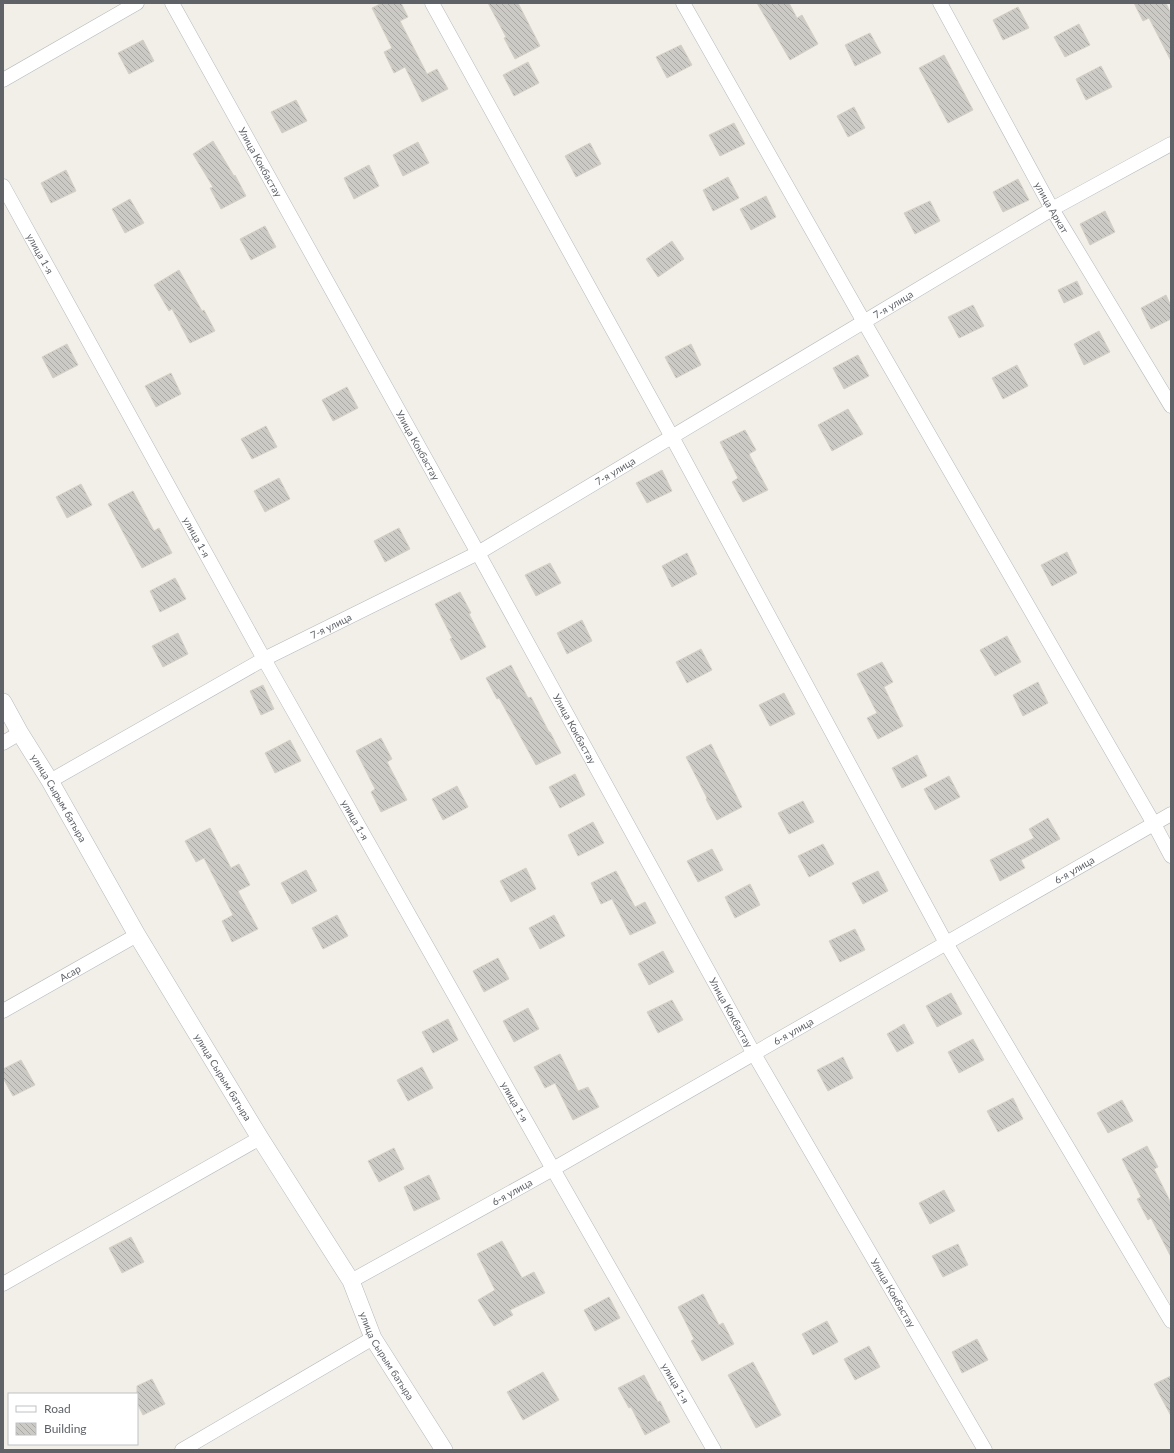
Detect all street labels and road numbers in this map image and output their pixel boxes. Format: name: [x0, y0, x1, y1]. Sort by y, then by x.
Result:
street label: Улица Кокбастау: [236, 125, 285, 200]
street label: улица Аркат: [1032, 180, 1071, 235]
street label: улица 1-я: [24, 231, 56, 276]
street label: 7-я улица: [871, 288, 915, 321]
street label: Улица Кокбастау: [394, 408, 443, 483]
street label: 7-я улица: [593, 454, 637, 487]
street label: улица 1-я: [181, 515, 213, 559]
street label: 7-я улица: [308, 611, 353, 641]
street label: Улица Кокбастау: [551, 692, 599, 766]
street label: улица Сырым батыра: [29, 752, 89, 844]
street label: улица 1-я: [339, 797, 371, 842]
street label: 6-я улица: [1052, 853, 1096, 886]
street label: Асар: [57, 962, 83, 984]
street label: Улица Кокбастау: [707, 975, 756, 1050]
street label: 6-я улица: [771, 1015, 815, 1047]
street label: улица Сырым батыра: [192, 1031, 254, 1123]
street label: улица 1-я: [499, 1079, 531, 1124]
street label: 6-я улица: [490, 1176, 534, 1208]
street label: Улица Кокбастау: [869, 1256, 919, 1330]
street label: улица Сырым батыра: [357, 1310, 417, 1402]
street label: улица 1-я: [659, 1361, 692, 1405]

